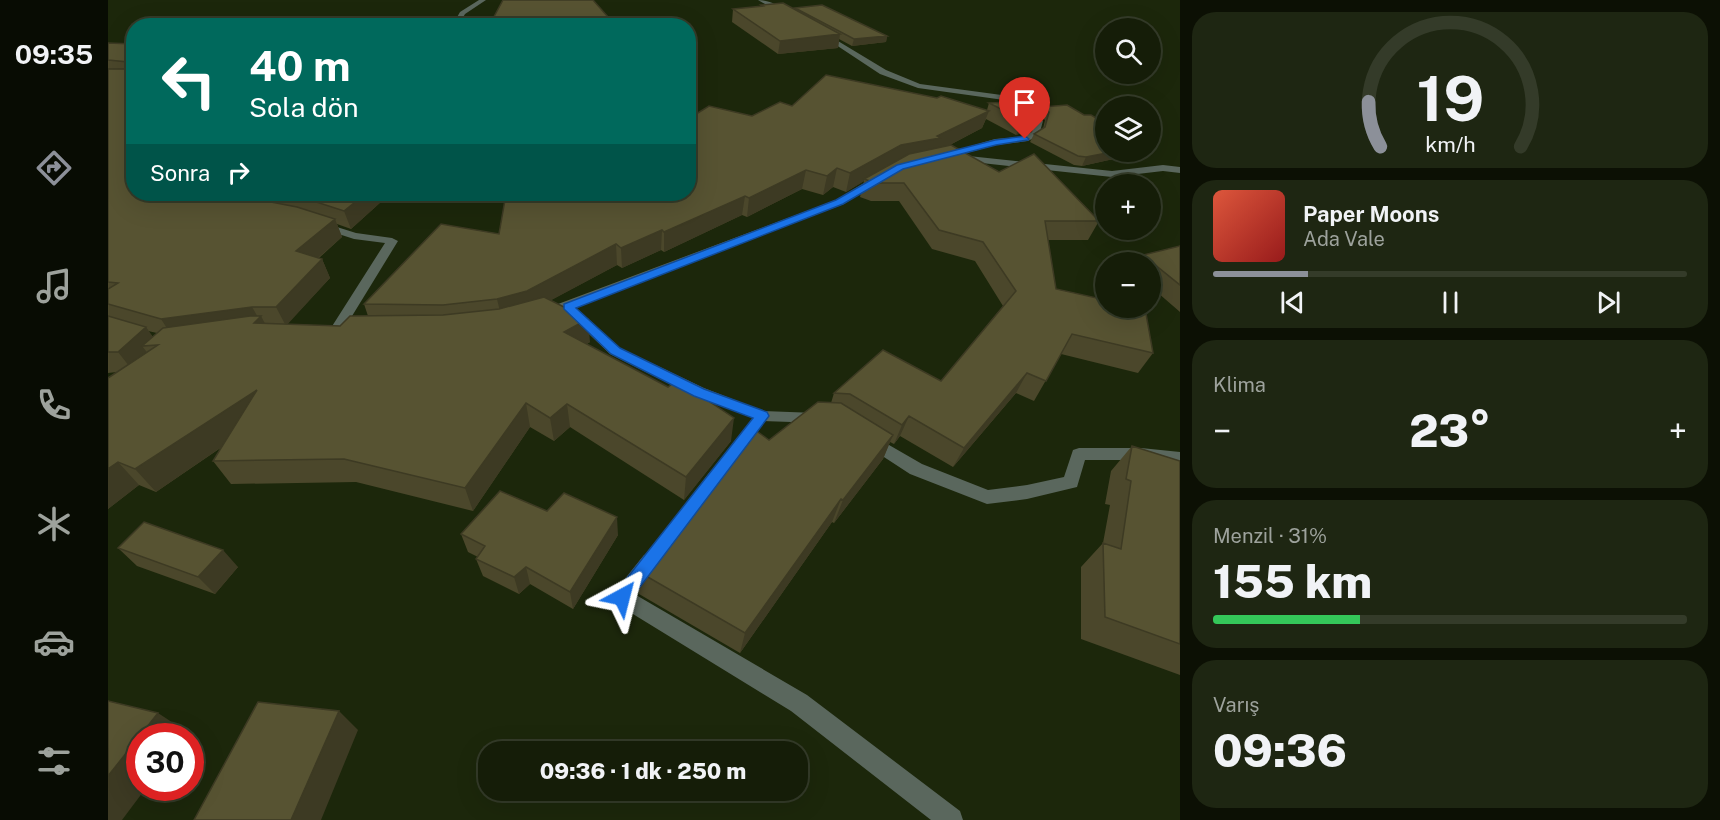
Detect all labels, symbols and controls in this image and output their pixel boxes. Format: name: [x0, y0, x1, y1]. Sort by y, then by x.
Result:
map controls: [1095, 18, 1161, 318]
button: search: [1095, 18, 1161, 84]
text: 09:35: [15, 38, 93, 70]
text: 40 m: [249, 41, 351, 90]
icon: left: [150, 42, 228, 120]
text: 19: [1416, 62, 1484, 135]
pin: [999, 77, 1050, 139]
icon: arrive: [1008, 86, 1041, 119]
text: Sola dön: [249, 91, 359, 123]
button: layers: [1095, 96, 1161, 162]
text: km/h: [1425, 132, 1475, 157]
icon: directions: [33, 147, 75, 189]
icon: right: [222, 156, 255, 189]
text: Sonra: [150, 160, 210, 186]
button: +: [1095, 174, 1161, 240]
text: Paper Moons: [1303, 201, 1439, 227]
text: Ada Vale: [1303, 227, 1385, 251]
button: −: [1095, 252, 1161, 318]
icon: music: [33, 265, 75, 307]
icon: previous: [1276, 286, 1309, 319]
icon: pause: [1434, 286, 1467, 319]
icon: next: [1592, 286, 1625, 319]
text: Klima: [1213, 373, 1266, 397]
icon: phone: [33, 384, 75, 426]
text: 23°: [1409, 404, 1491, 457]
text: −: [1213, 412, 1231, 450]
text: +: [1669, 412, 1687, 450]
icon: climate: [33, 503, 75, 545]
text: Menzil · 31%: [1213, 524, 1327, 548]
text: 155 km: [1213, 555, 1372, 608]
position arrow: [590, 565, 654, 629]
icon: car: [33, 621, 75, 663]
text: Varış: [1213, 693, 1259, 717]
speed limit sign: 30: [126, 723, 204, 801]
text: 09:36: [1213, 724, 1347, 777]
icon: filters: [33, 740, 75, 782]
text: 09:36 · 1 dk · 250 m: [540, 758, 746, 784]

